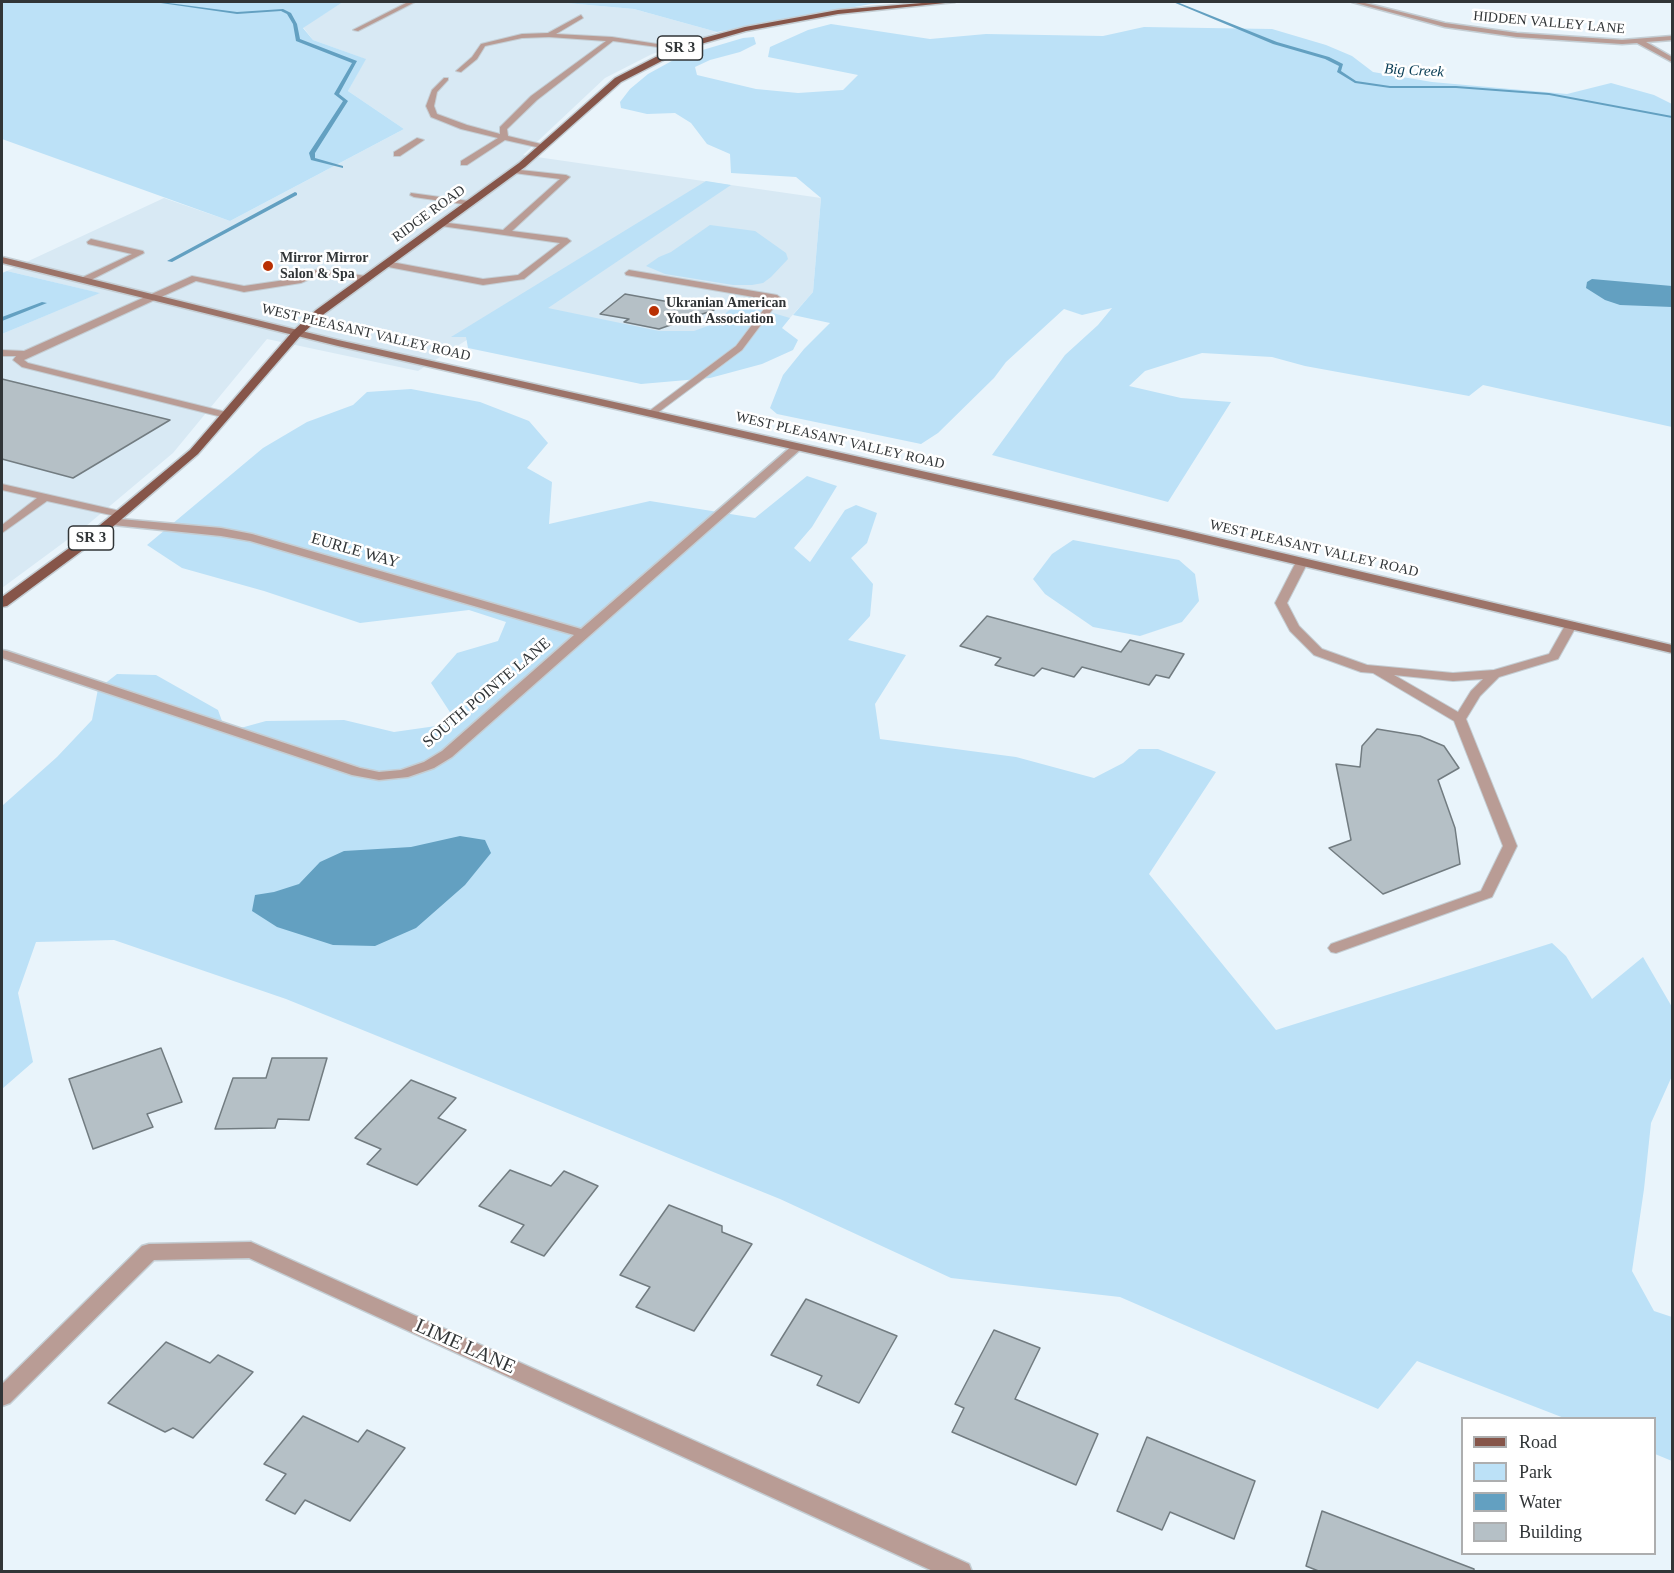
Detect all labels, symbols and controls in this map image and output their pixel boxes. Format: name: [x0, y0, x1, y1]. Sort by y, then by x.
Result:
street label: HIDDEN VALLEY LANE: [1472, 8, 1626, 38]
road number: SR 3: [658, 36, 702, 60]
water label: Big Creek: [1384, 60, 1444, 82]
street label: RIDGE ROAD: [389, 182, 469, 246]
place label: Mirror Mirror Salon & Spa: [280, 250, 368, 282]
marker: Mirror Mirror Salon & Spa: [261, 259, 275, 273]
place label: Ukranian American Youth Association: [666, 295, 786, 328]
street label: WEST PLEASANT VALLEY ROAD: [260, 301, 472, 365]
marker: Ukranian American Youth Association: [647, 304, 661, 318]
street label: WEST PLEASANT VALLEY ROAD: [734, 409, 946, 473]
street label: WEST PLEASANT VALLEY ROAD: [1208, 517, 1420, 581]
road number: SR 3: [68, 526, 113, 550]
street label: EURLE WAY: [309, 529, 401, 573]
street label: SOUTH POINTE LANE: [419, 634, 555, 752]
street label: LIME LANE: [411, 1314, 519, 1380]
legend: [1461, 1417, 1656, 1555]
text: Road: [1519, 1432, 1557, 1452]
text: Park: [1519, 1462, 1552, 1482]
text: Water: [1519, 1492, 1562, 1512]
text: Building: [1519, 1522, 1582, 1542]

